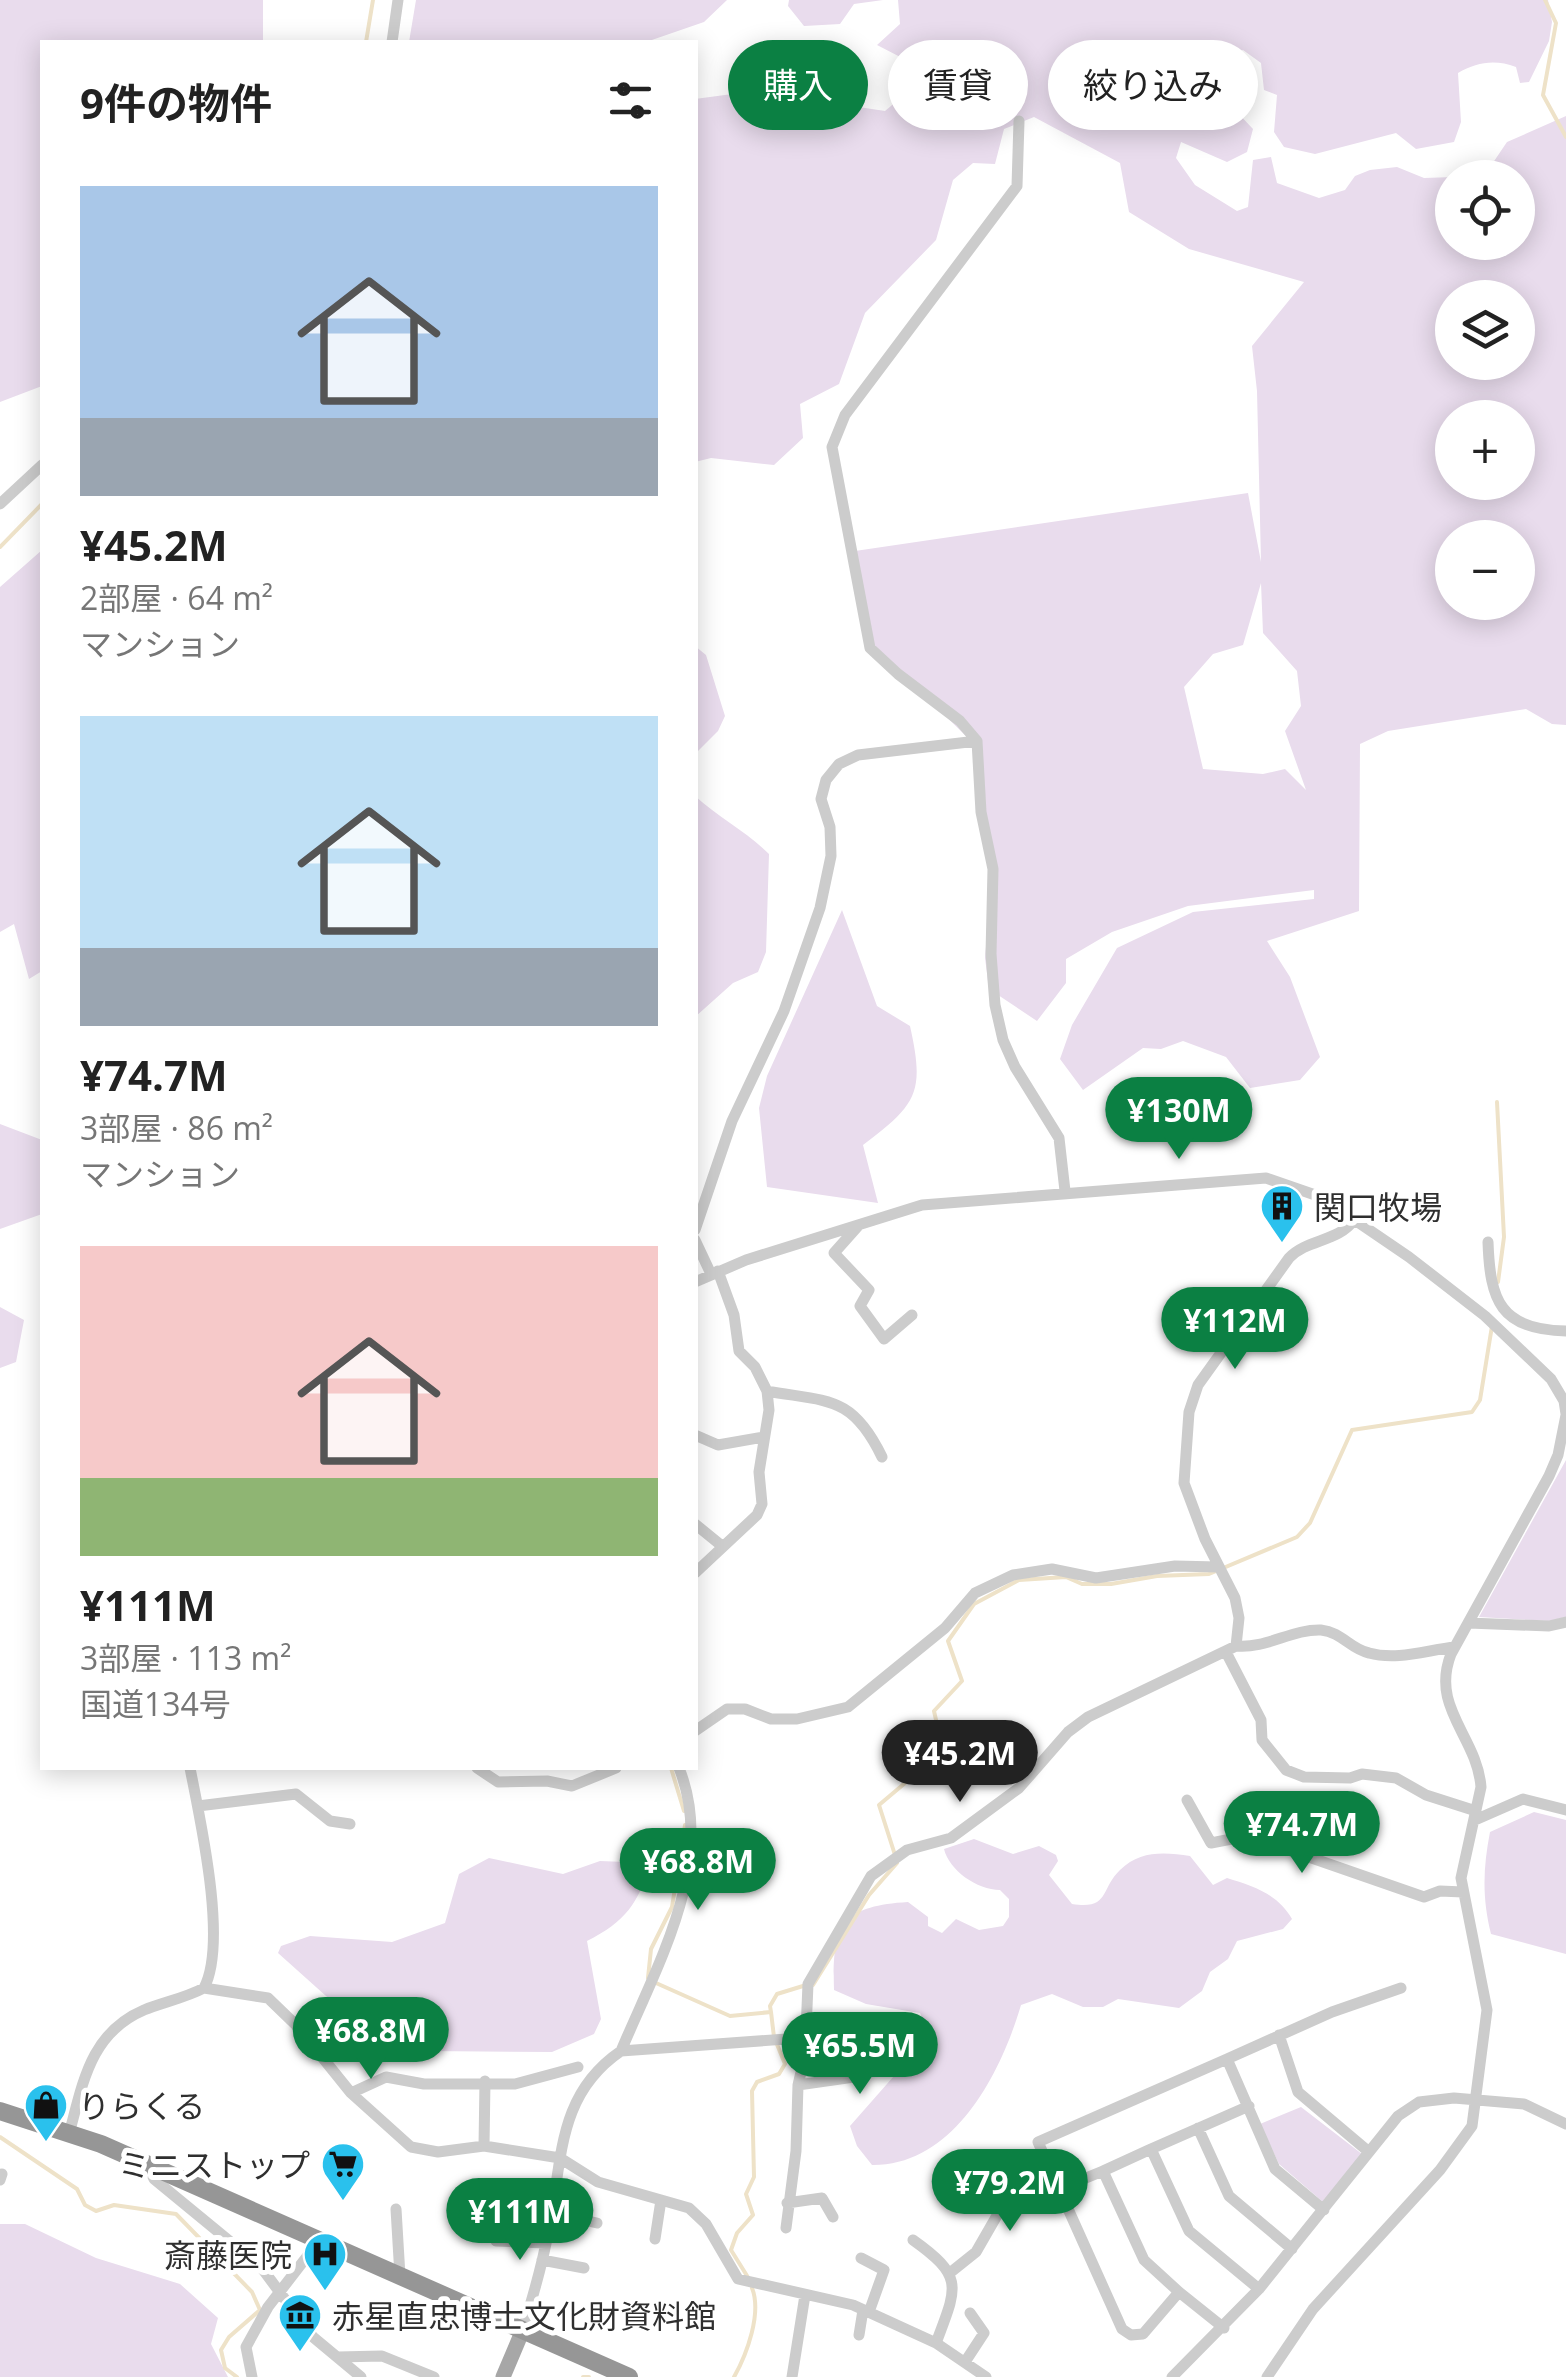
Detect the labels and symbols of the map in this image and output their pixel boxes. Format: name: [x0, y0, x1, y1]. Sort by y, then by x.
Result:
pin: ¥130M: [1109, 1077, 1249, 1162]
building icon: 関口牧場: [1259, 1183, 1305, 1244]
place label: 関口牧場: [1314, 1185, 1442, 1228]
pin: ¥112M: [1165, 1287, 1305, 1372]
pin: ¥45.2M: [879, 1720, 1041, 1805]
pin: ¥74.7M: [1221, 1791, 1383, 1876]
pin: ¥68.8M: [617, 1828, 779, 1913]
pin: ¥68.8M: [290, 1997, 452, 2082]
pin: ¥65.5M: [779, 2012, 941, 2097]
shop icon: りらくる: [23, 2082, 69, 2143]
place label: りらくる: [78, 2084, 205, 2127]
supermarket icon: ミニストップ: [320, 2141, 366, 2202]
place label: ミニストップ: [118, 2143, 310, 2186]
pin: ¥79.2M: [929, 2149, 1091, 2234]
pin: ¥111M: [450, 2178, 590, 2263]
hospital icon: 斎藤医院: [302, 2231, 348, 2292]
place label: 斎藤医院: [164, 2233, 292, 2276]
museum icon: 赤星直忠博士文化財資料館: [277, 2292, 323, 2353]
place label: 赤星直忠博士文化財資料館: [332, 2294, 716, 2337]

